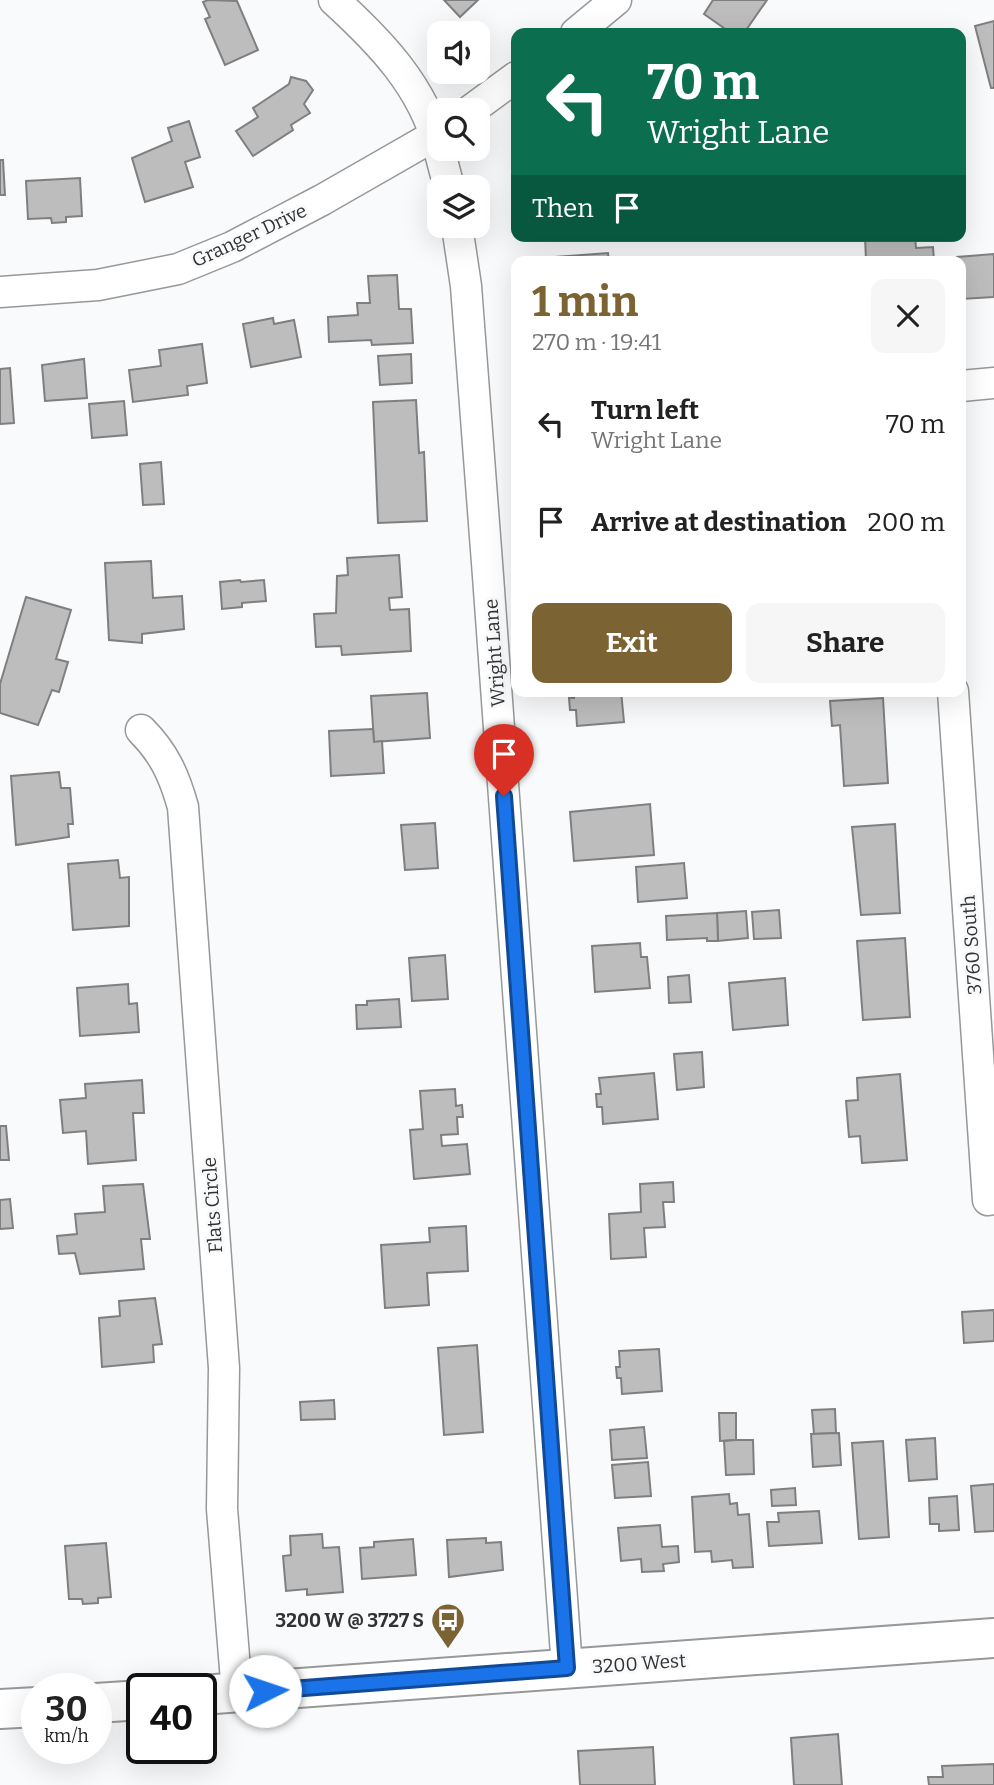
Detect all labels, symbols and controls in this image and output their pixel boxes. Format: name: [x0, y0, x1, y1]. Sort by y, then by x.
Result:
map controls: [427, 21, 490, 238]
button: sound: [427, 21, 490, 84]
text: 70 m: [647, 53, 759, 112]
icon: left: [532, 56, 623, 147]
button: search: [427, 98, 490, 161]
text: Wright Lane: [647, 113, 829, 151]
button: layers: [427, 175, 490, 238]
icon: arrive: [608, 189, 646, 227]
text: Then: [532, 193, 594, 224]
street label: Granger Drive: [188, 199, 310, 272]
text: 1 min: [532, 277, 638, 327]
button: close: [871, 279, 945, 353]
text: 270 m · 19:41: [532, 328, 661, 356]
text: Turn left: [591, 395, 699, 426]
icon: left: [532, 405, 570, 443]
text: 70 m: [886, 409, 945, 440]
text: Wright Lane: [591, 426, 722, 454]
icon: arrive: [532, 503, 570, 541]
text: Arrive at destination: [591, 507, 846, 538]
text: 200 m: [868, 507, 945, 538]
street label: Wright Lane: [479, 598, 510, 708]
button: Exit: [532, 603, 732, 683]
button: Share: [746, 603, 945, 683]
pin: [474, 724, 534, 796]
icon: arrive: [485, 735, 523, 773]
street label: 3760 South: [957, 894, 986, 995]
street label: Flats Circle: [198, 1156, 227, 1254]
bus stop icon: 3200 W @ 3727 S: [429, 1601, 467, 1650]
place label: 3200 W @ 3727 S: [275, 1609, 424, 1632]
street label: 3200 West: [591, 1649, 687, 1678]
position arrow: [228, 1654, 302, 1728]
speed limit sign: 40: [126, 1673, 217, 1764]
text: 30: [45, 1688, 88, 1730]
text: km/h: [44, 1725, 89, 1747]

